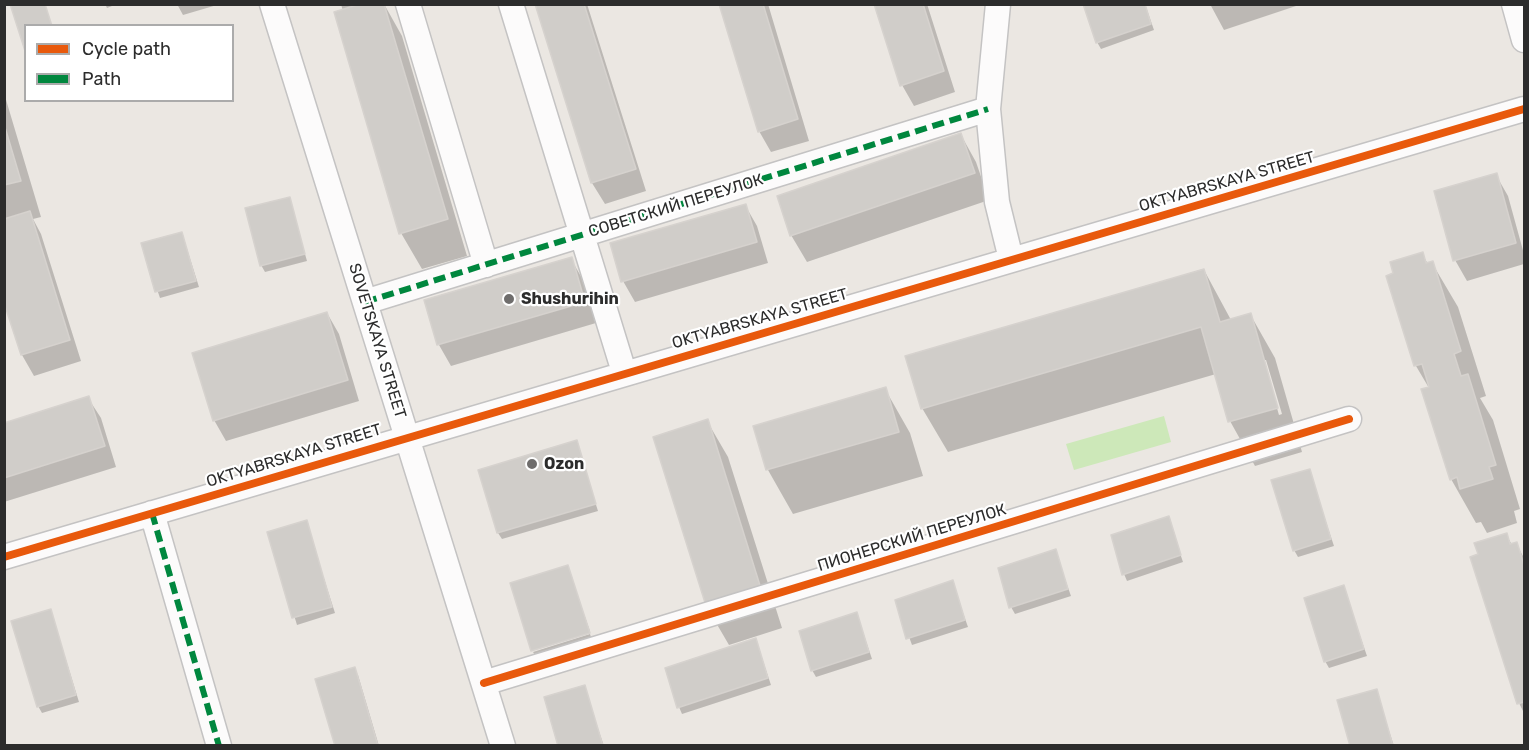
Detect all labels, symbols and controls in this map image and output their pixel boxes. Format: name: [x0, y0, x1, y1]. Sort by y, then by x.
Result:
legend: [24, 24, 234, 102]
text: Cycle path: [82, 38, 171, 60]
text: Path: [82, 68, 121, 90]
street label: OKTYABRSKAYA STREET: [1137, 148, 1317, 216]
street label: СОВЕТСКИЙ ПЕРЕУЛОК: [586, 170, 766, 242]
street label: SOVETSKAYA STREET: [344, 261, 410, 421]
street label: OKTYABRSKAYA STREET: [670, 285, 850, 353]
place label: Shushurihin: [521, 289, 619, 309]
marker: Shushurihin: [502, 292, 516, 306]
street label: OKTYABRSKAYA STREET: [204, 420, 384, 492]
place label: Ozon: [544, 454, 584, 474]
marker: Ozon: [525, 457, 539, 471]
street label: ПИОНЕРСКИЙ ПЕРЕУЛОК: [815, 500, 1009, 576]

